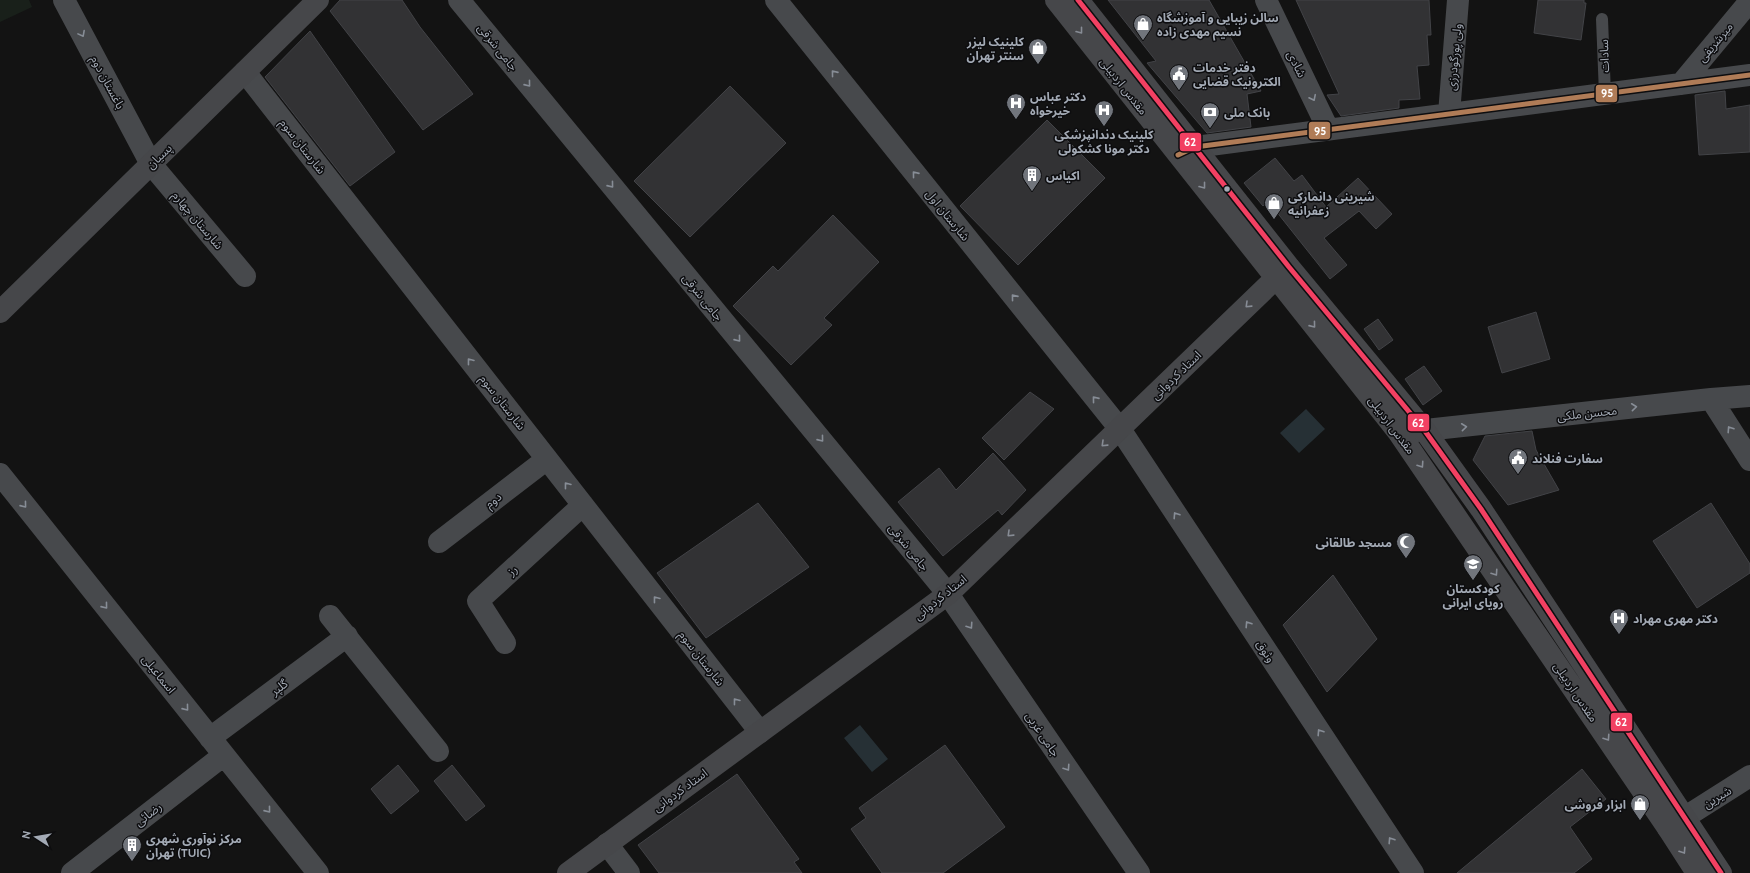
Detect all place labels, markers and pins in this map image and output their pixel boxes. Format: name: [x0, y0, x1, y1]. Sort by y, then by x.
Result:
place label: سالن زیبایی و آموزشگاه نسیم مهدی زاده: [1157, 10, 1279, 41]
shop icon: سالن زیبایی و آموزشگاه نسیم مهدی زاده: [1132, 13, 1154, 41]
place label: کلینیک لیزر سنتر تهران: [966, 34, 1025, 63]
shop icon: کلینیک لیزر سنتر تهران: [1027, 37, 1049, 65]
place label: دفتر خدمات الکترونیک قضایی: [1193, 60, 1281, 89]
public building icon: دفتر خدمات الکترونیک قضایی: [1168, 63, 1190, 91]
place label: دکتر عباس خیرخواه: [1030, 89, 1086, 118]
hospital icon: دکتر عباس خیرخواه: [1005, 92, 1027, 120]
hospital icon: کلینیک دندانپزشکی دکتر مونا کشکولی: [1093, 99, 1115, 127]
bank icon: بانک ملی: [1199, 101, 1221, 129]
place label: بانک ملی: [1224, 105, 1270, 120]
place label: کلینیک دندانپزشکی دکتر مونا کشکولی: [1054, 127, 1154, 156]
building icon: اکیاس: [1021, 164, 1043, 192]
place label: اکیاس: [1046, 168, 1080, 183]
unlabelled marker: [1222, 184, 1232, 194]
place label: شیرینی دانمارکی زعفرانیه: [1288, 189, 1375, 218]
shop icon: شیرینی دانمارکی زعفرانیه: [1263, 192, 1285, 220]
public building icon: سفارت فنلاند: [1507, 447, 1529, 475]
place label: سفارت فنلاند: [1532, 451, 1603, 466]
mosque icon: مسجد طالقانی: [1395, 531, 1417, 559]
place label: مسجد طالقانی: [1316, 535, 1392, 550]
school or university icon: کودکستان رویای ایرانی: [1462, 553, 1484, 581]
place label: کودکستان رویای ایرانی: [1443, 581, 1504, 610]
hospital icon: دکتر مهری مهراد: [1608, 607, 1630, 635]
place label: دکتر مهری مهراد: [1633, 611, 1718, 626]
shop icon: ابزار فروشی: [1629, 793, 1651, 821]
place label: ابزار فروشی: [1564, 797, 1626, 812]
place label: مرکز نوآوری شهری تهران (TUIC): [146, 831, 242, 860]
building icon: مرکز نوآوری شهری تهران (TUIC): [121, 834, 143, 862]

